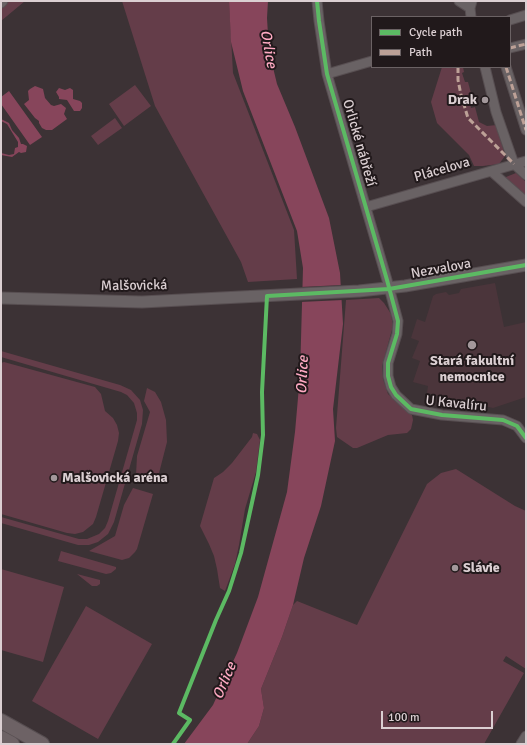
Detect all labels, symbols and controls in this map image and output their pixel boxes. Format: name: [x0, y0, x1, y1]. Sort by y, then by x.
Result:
legend: [371, 16, 511, 68]
text: Cycle path: [409, 25, 462, 40]
water label: Orlice: [256, 29, 280, 69]
text: Path: [409, 45, 432, 60]
place label: Drak: [448, 92, 477, 108]
marker: Drak: [480, 95, 490, 105]
street label: Orlické nábřeží: [339, 98, 379, 188]
street label: Plácelova: [412, 154, 472, 186]
street label: Nezvalova: [410, 255, 472, 283]
street label: Malšovická: [101, 277, 167, 295]
marker: Stará fakultní nemocnice: [466, 339, 478, 351]
place label: Stará fakultní nemocnice: [430, 353, 514, 386]
water label: Orlice: [293, 355, 313, 395]
street label: U Kavalíru: [424, 392, 488, 416]
place label: Malšovická aréna: [62, 470, 168, 486]
marker: Malšovická aréna: [49, 473, 59, 483]
place label: Slávie: [463, 560, 500, 576]
marker: Slávie: [450, 563, 460, 573]
water label: Orlice: [209, 660, 241, 702]
scale bar: [383, 703, 495, 729]
text: 100 m: [388, 710, 420, 725]

